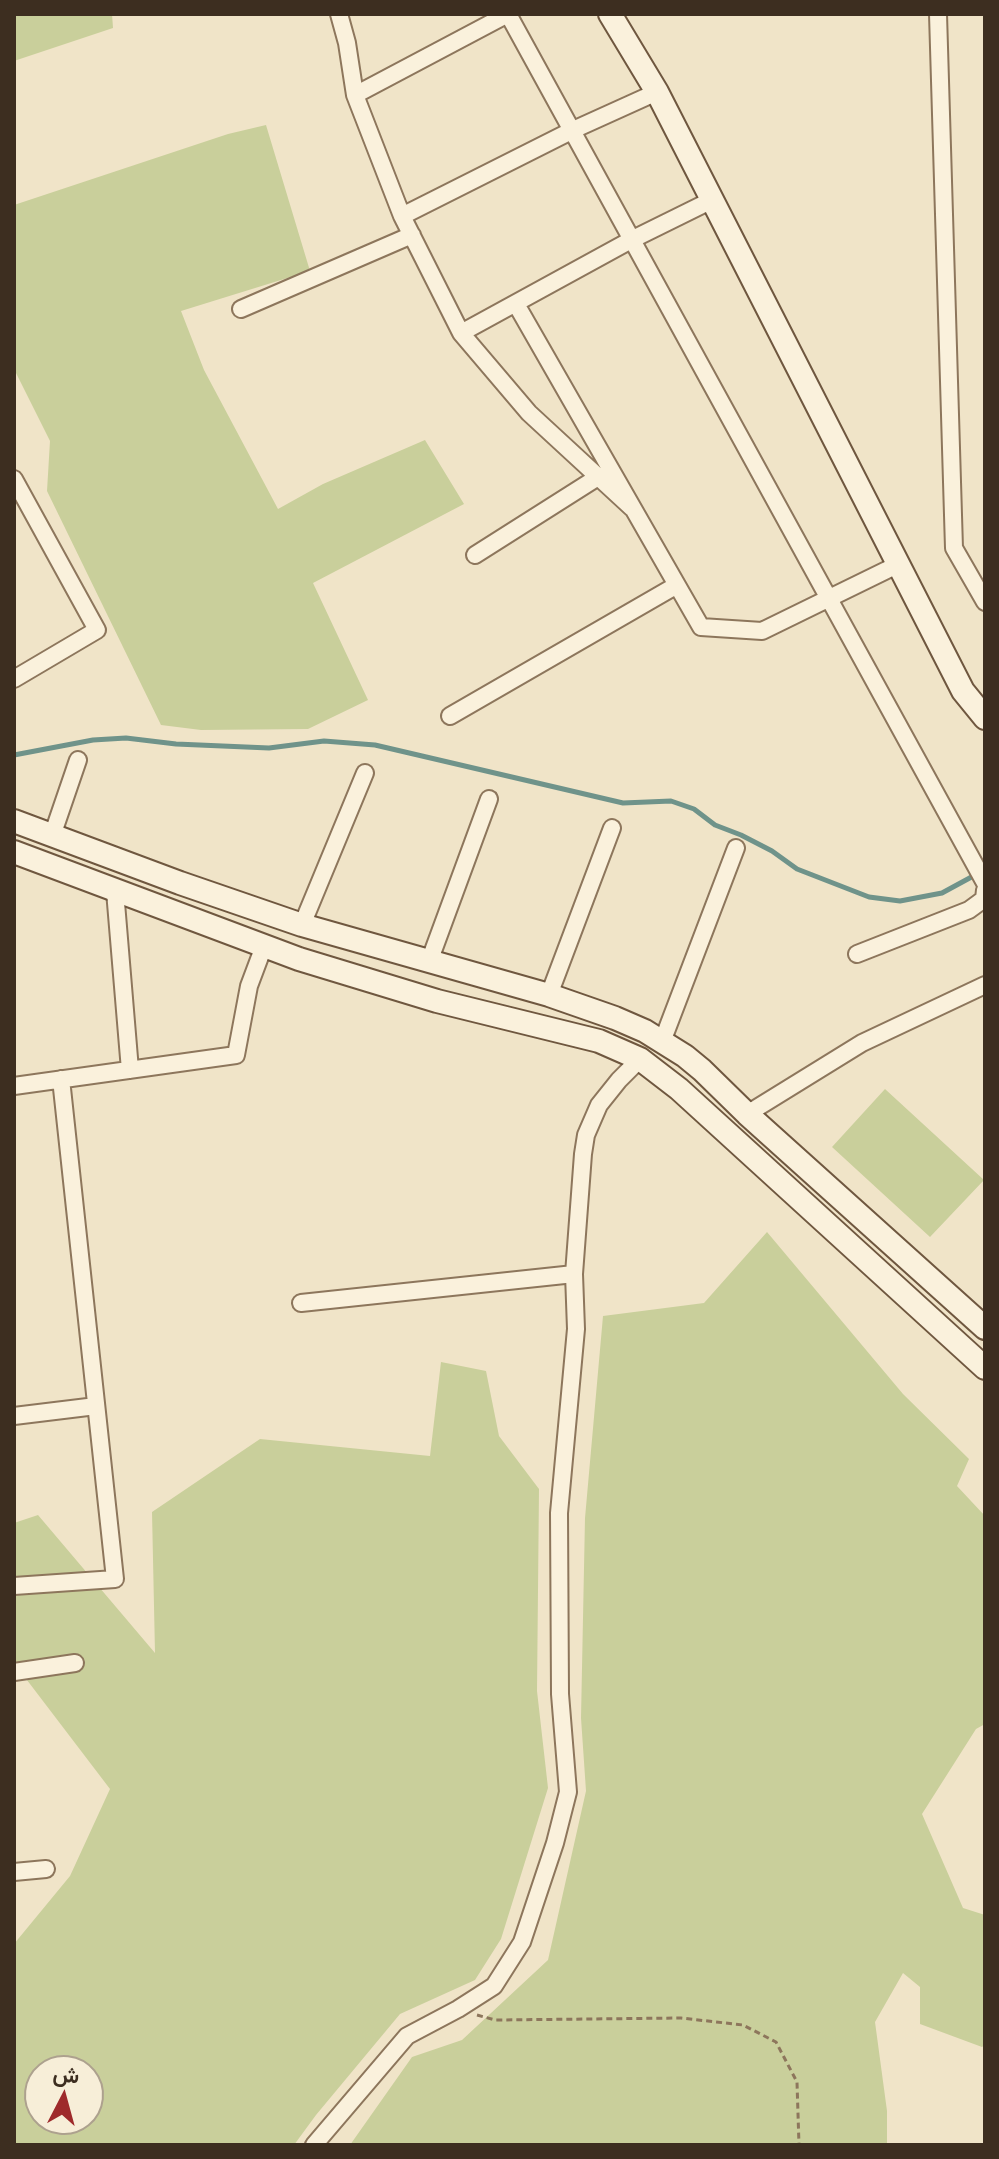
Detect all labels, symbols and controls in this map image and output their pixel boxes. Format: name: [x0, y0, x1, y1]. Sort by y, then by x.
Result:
north arrow: [24, 2055, 104, 2135]
text: ش: [52, 2057, 81, 2089]

